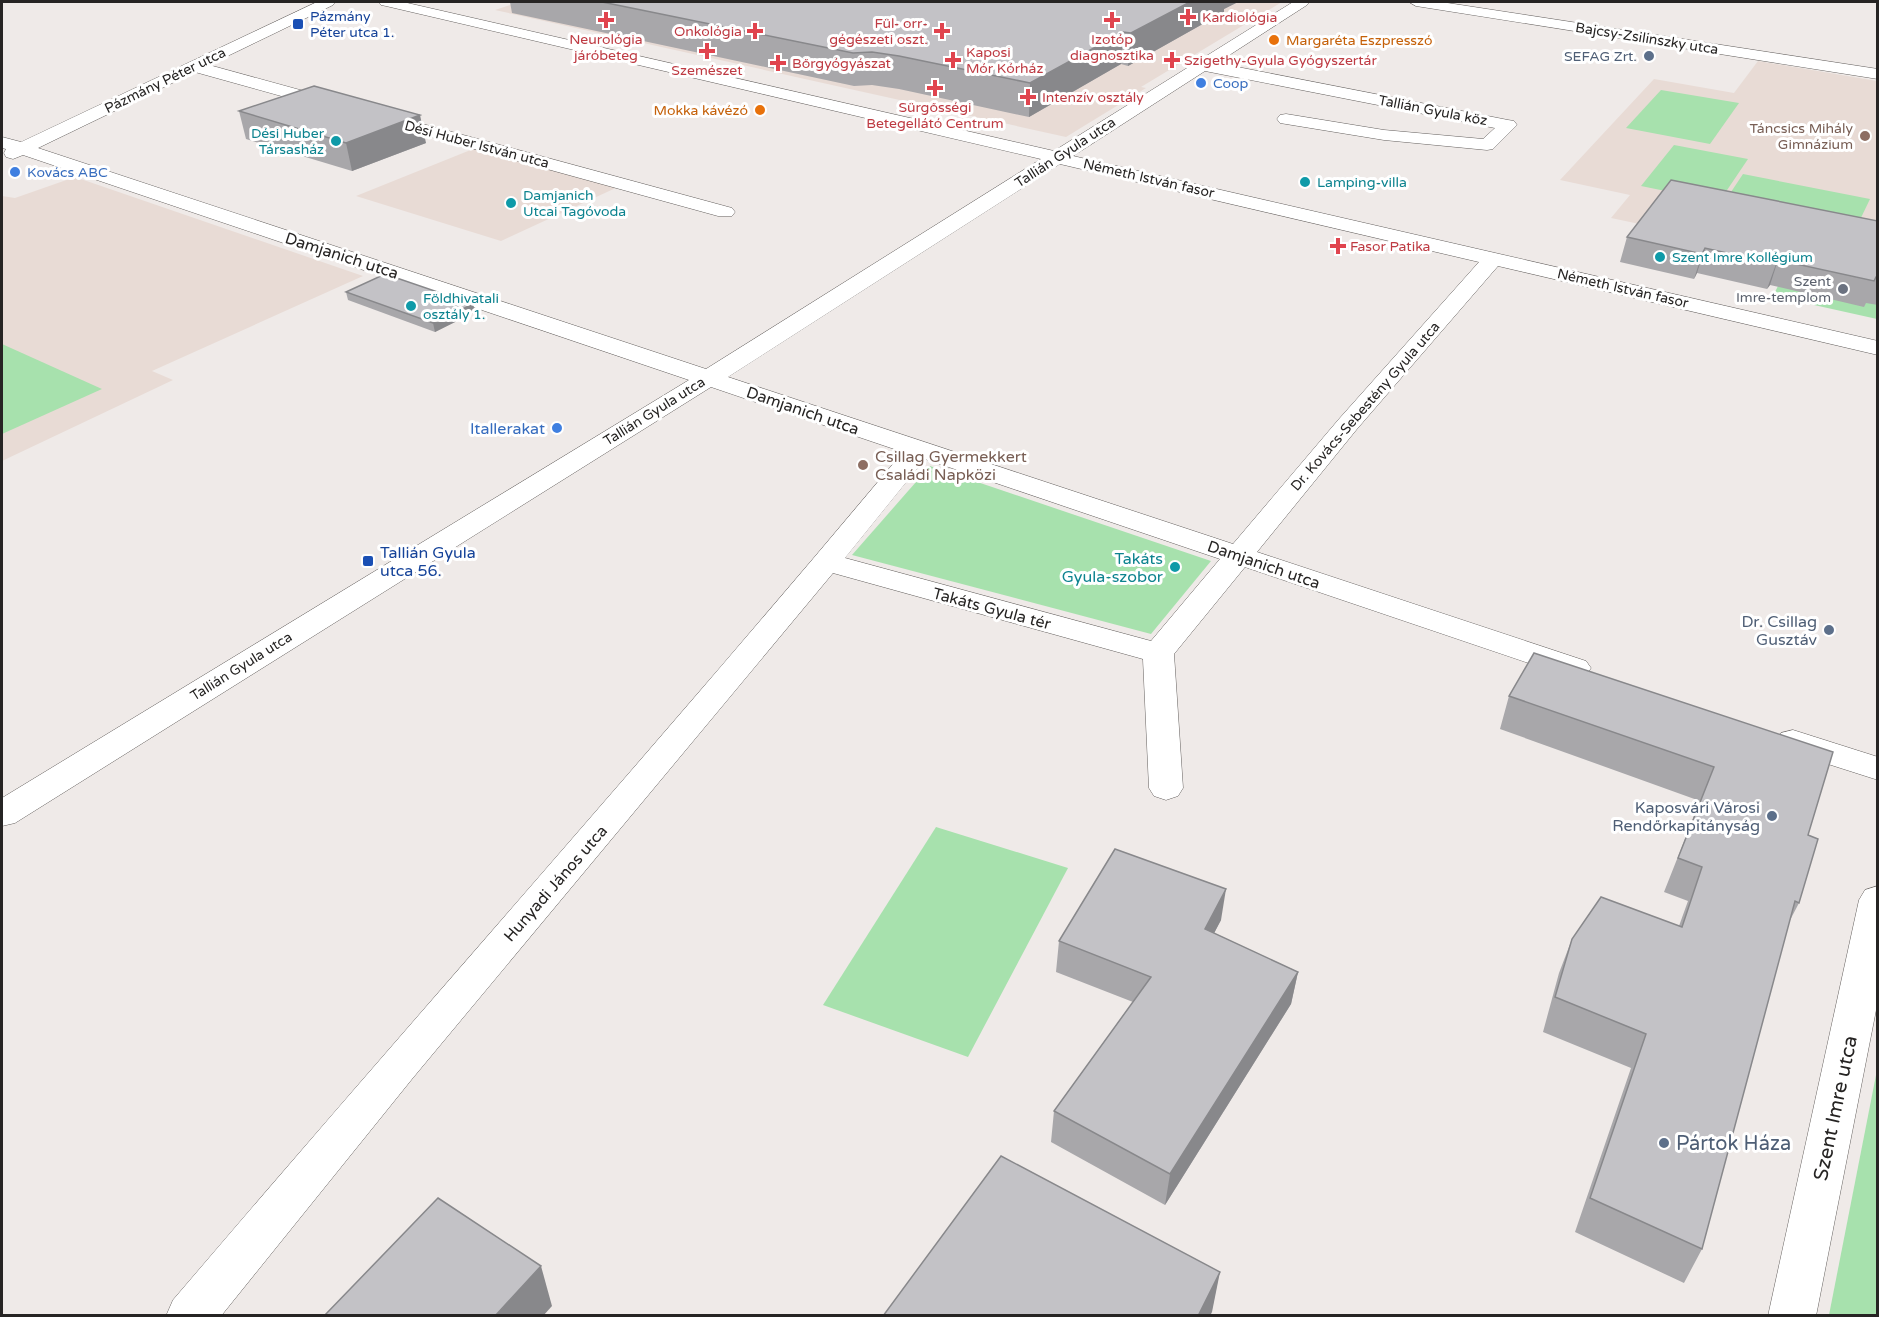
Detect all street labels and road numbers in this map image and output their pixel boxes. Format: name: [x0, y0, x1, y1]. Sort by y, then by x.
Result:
street label: Bajcsy-Zsilinszky utca: [1574, 19, 1720, 58]
street label: Pázmány Péter utca: [102, 44, 229, 117]
street label: Tallián Gyula köz: [1377, 92, 1489, 129]
street label: Tallián Gyula utca: [1012, 114, 1119, 191]
street label: Dési Huber István utca: [403, 117, 551, 172]
street label: Németh István fasor: [1082, 155, 1217, 202]
street label: Damjanich utca: [282, 228, 401, 284]
street label: Németh István fasor: [1556, 265, 1691, 312]
street label: Dr. Kovács-Sebestény Gyula utca: [1287, 318, 1444, 494]
street label: Tallián Gyula utca: [600, 373, 708, 450]
street label: Damjanich utca: [744, 382, 862, 440]
street label: Damjanich utca: [1205, 536, 1323, 594]
street label: Takáts Gyula tér: [930, 584, 1054, 635]
street label: Tallián Gyula utca: [187, 628, 295, 705]
street label: Hunyadi János utca: [500, 821, 612, 946]
street label: Szent Imre utca: [1809, 1033, 1863, 1183]

